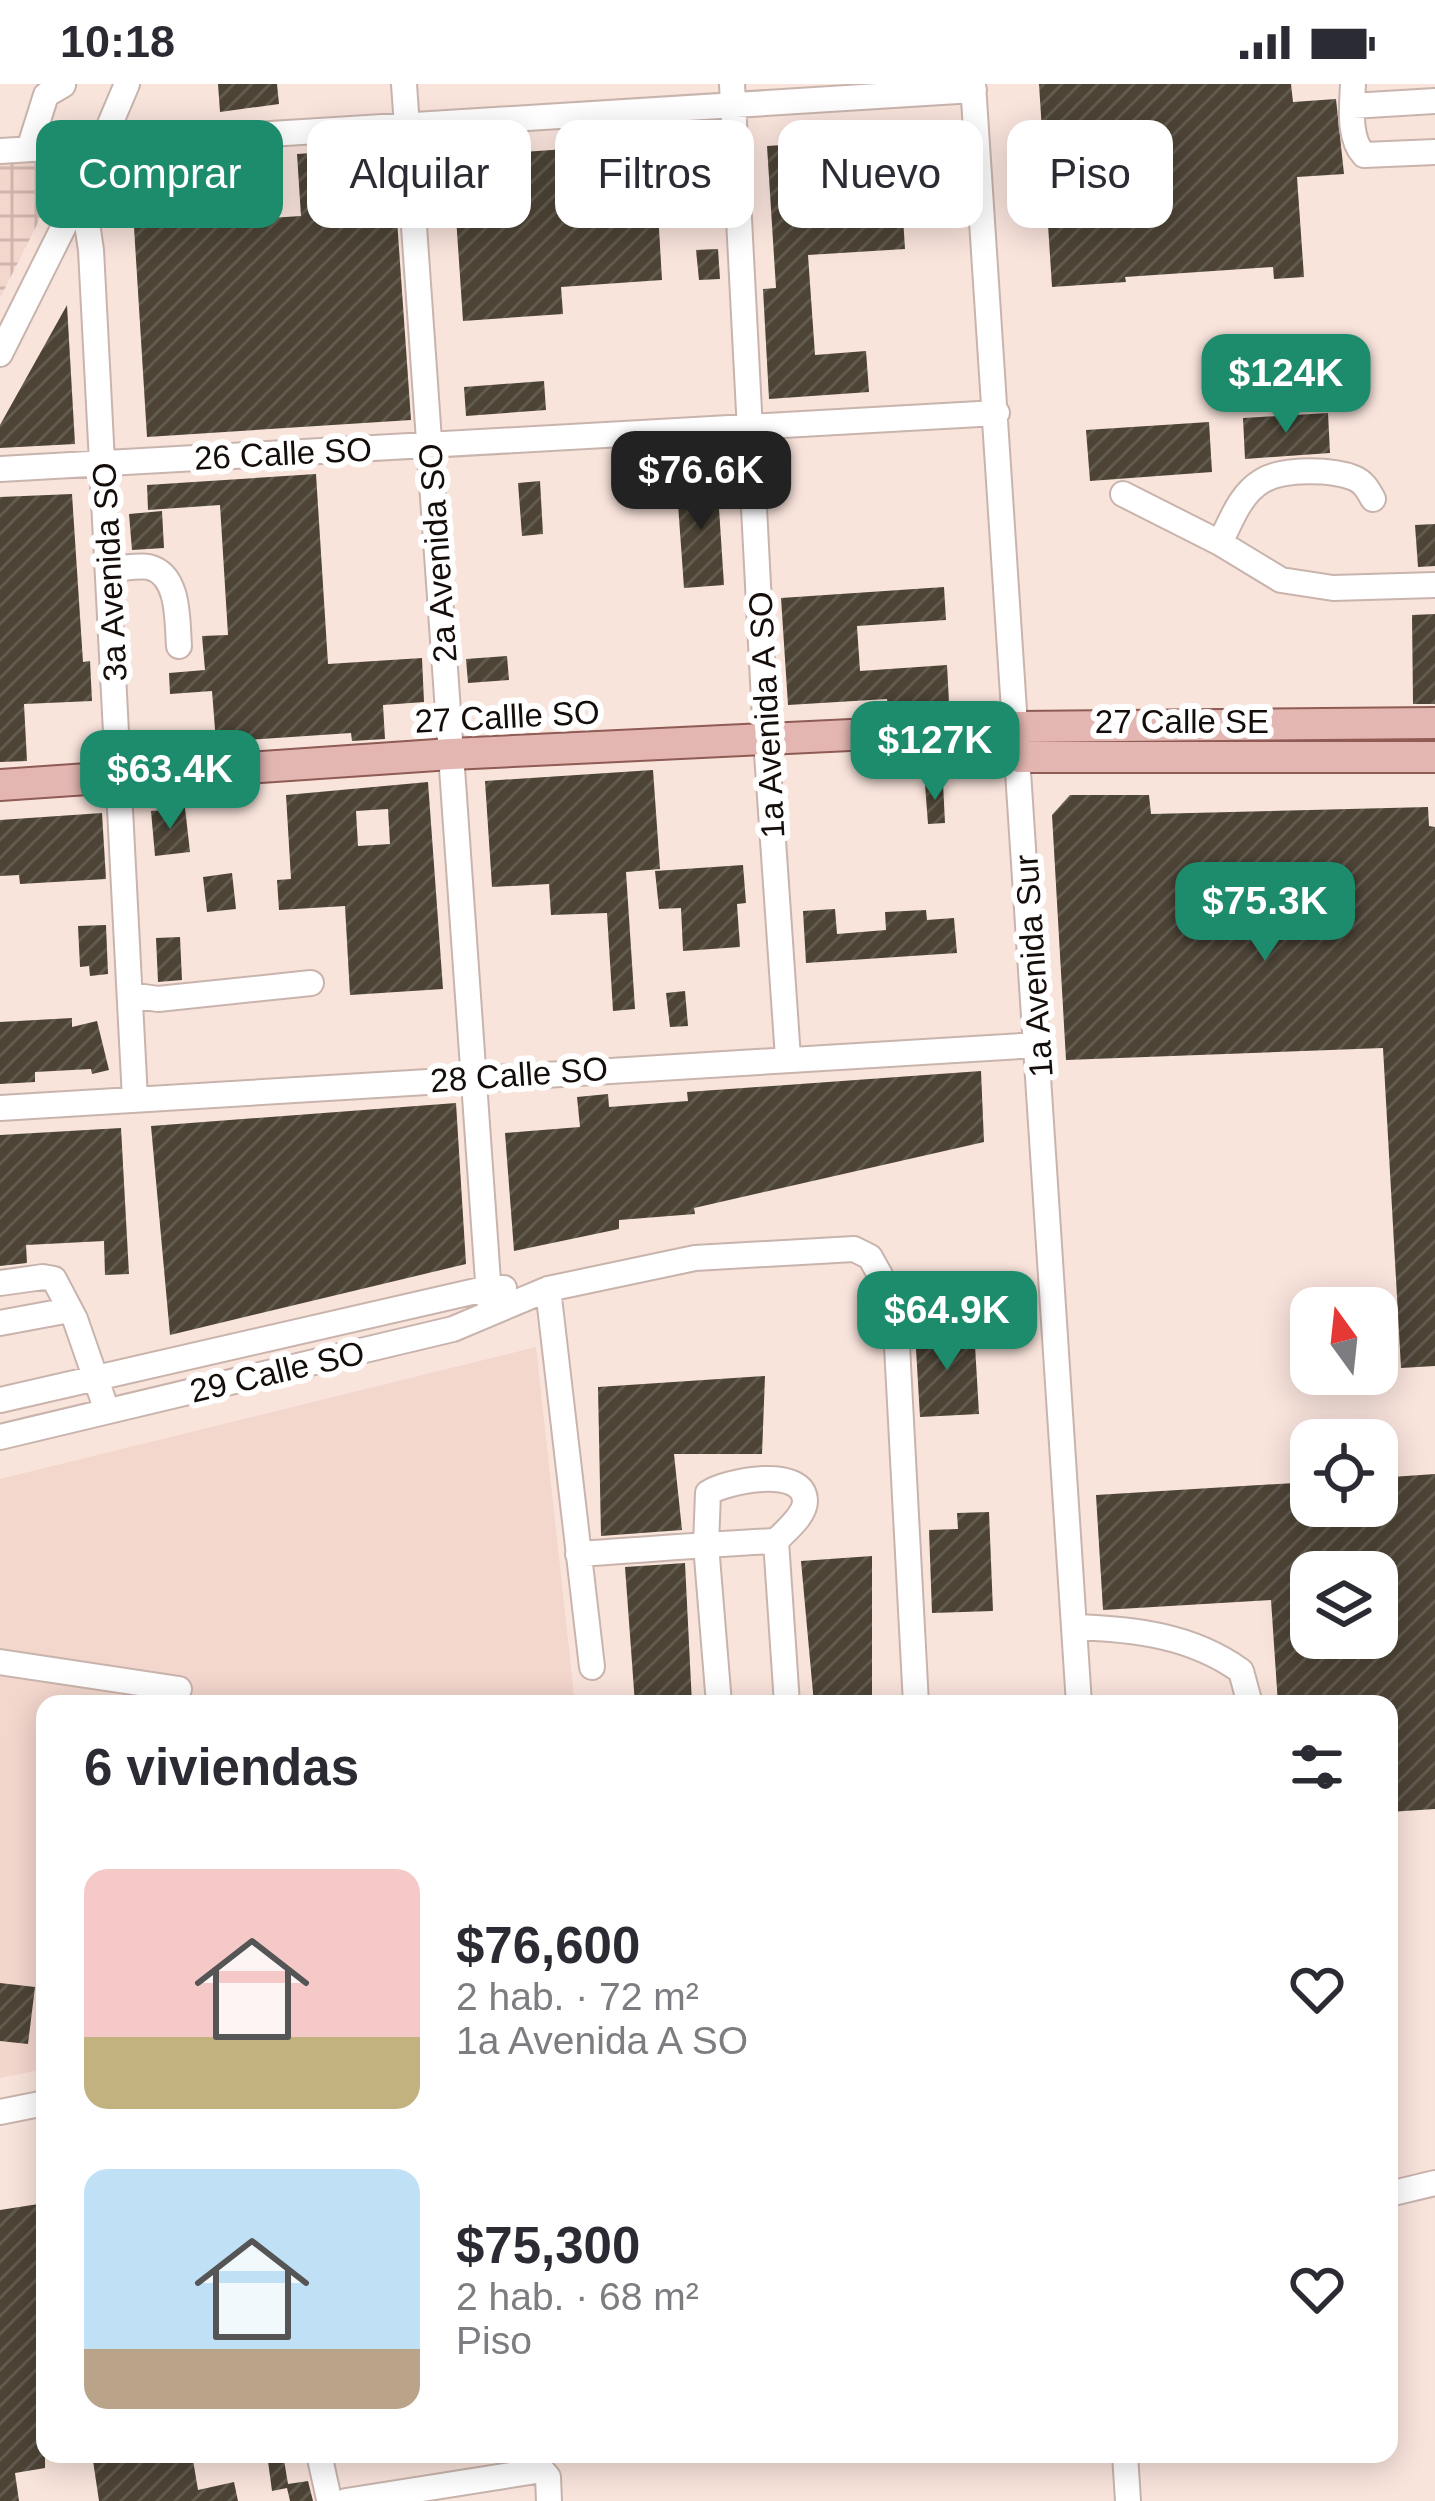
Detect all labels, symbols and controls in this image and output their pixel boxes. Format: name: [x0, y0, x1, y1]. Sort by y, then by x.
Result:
text: 10:18: [60, 16, 175, 67]
chip: Comprar: [36, 120, 283, 228]
chip: Alquilar: [307, 120, 531, 228]
chip: Filtros: [555, 120, 754, 228]
chip: Nuevo: [778, 120, 983, 228]
chip: Piso: [1007, 120, 1173, 228]
pin: $124K: [1202, 334, 1370, 436]
text: $124K: [1229, 351, 1343, 394]
street label: 26 Calle SO: [193, 430, 373, 477]
pin: $76.6K: [603, 431, 799, 533]
street label: 2a Avenida SO: [411, 442, 464, 664]
text: $76.6K: [638, 448, 764, 491]
street label: 3a Avenida SO: [85, 461, 134, 683]
street label: 1a Avenida A SO: [742, 591, 791, 839]
street label: 27 Callle SO: [414, 693, 601, 740]
pin: $127K: [851, 701, 1019, 803]
street label: 27 Calle SE: [1095, 703, 1269, 740]
text: $127K: [878, 718, 992, 761]
pin: $63.4K: [72, 730, 268, 832]
text: $63.4K: [107, 747, 233, 790]
street label: 1a Avenida Sur: [1007, 853, 1060, 1079]
pin: $75.3K: [1167, 862, 1363, 964]
text: $75.3K: [1202, 879, 1328, 922]
street label: 28 Calle SO: [429, 1050, 609, 1099]
pin: $64.9K: [849, 1271, 1045, 1373]
north arrow: [1290, 1287, 1398, 1395]
map controls: [1290, 1287, 1398, 1659]
text: $64.9K: [884, 1288, 1010, 1331]
street label: 29 Calle SO: [186, 1333, 368, 1410]
button: locate: [1290, 1419, 1398, 1527]
button: layers: [1290, 1551, 1398, 1659]
icon: filters: [1284, 1734, 1350, 1800]
text: 6 viviendas: [84, 1739, 359, 1796]
icon: home: [180, 1917, 324, 2061]
text: $76,600: [456, 1917, 640, 1974]
icon: heart: [1284, 1956, 1350, 2022]
text: 2 hab. · 72 m²: [456, 1975, 699, 2018]
text: 1a Avenida A SO: [456, 2019, 748, 2062]
icon: home: [180, 2217, 324, 2361]
text: $75,300: [456, 2217, 640, 2274]
icon: heart: [1284, 2256, 1350, 2322]
text: 2 hab. · 68 m²: [456, 2275, 699, 2318]
text: Piso: [456, 2319, 532, 2362]

